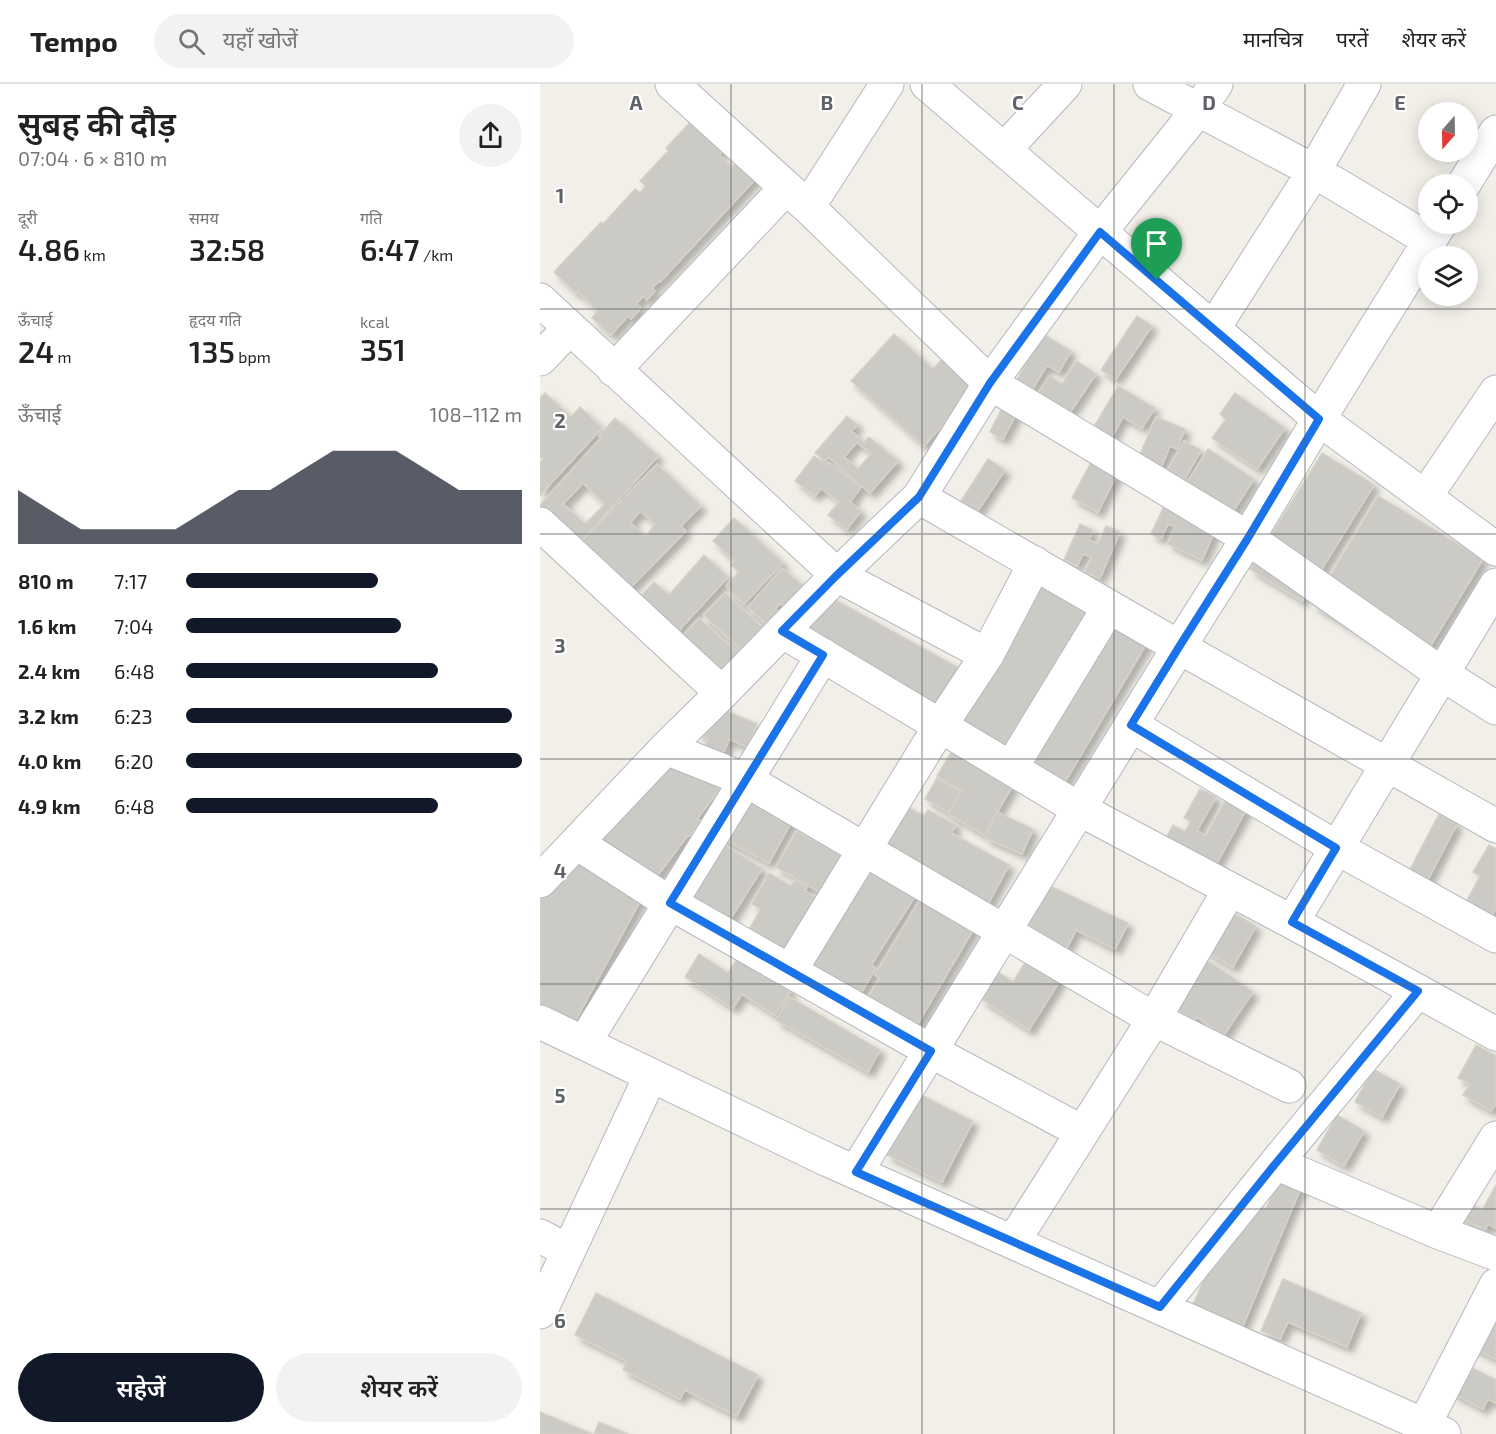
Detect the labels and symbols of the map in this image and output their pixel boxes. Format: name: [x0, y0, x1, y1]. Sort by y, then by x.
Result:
text: A: [629, 90, 643, 114]
text: B: [821, 90, 833, 114]
text: C: [1012, 90, 1024, 114]
text: D: [1202, 90, 1216, 114]
text: E: [1394, 90, 1406, 114]
north arrow: [1418, 102, 1478, 162]
text: 1: [556, 183, 564, 207]
pin: [1131, 218, 1182, 280]
text: 2: [554, 408, 566, 432]
text: 3: [554, 633, 566, 657]
text: 4: [554, 858, 567, 882]
text: 5: [554, 1083, 566, 1107]
text: 6: [554, 1308, 566, 1332]

